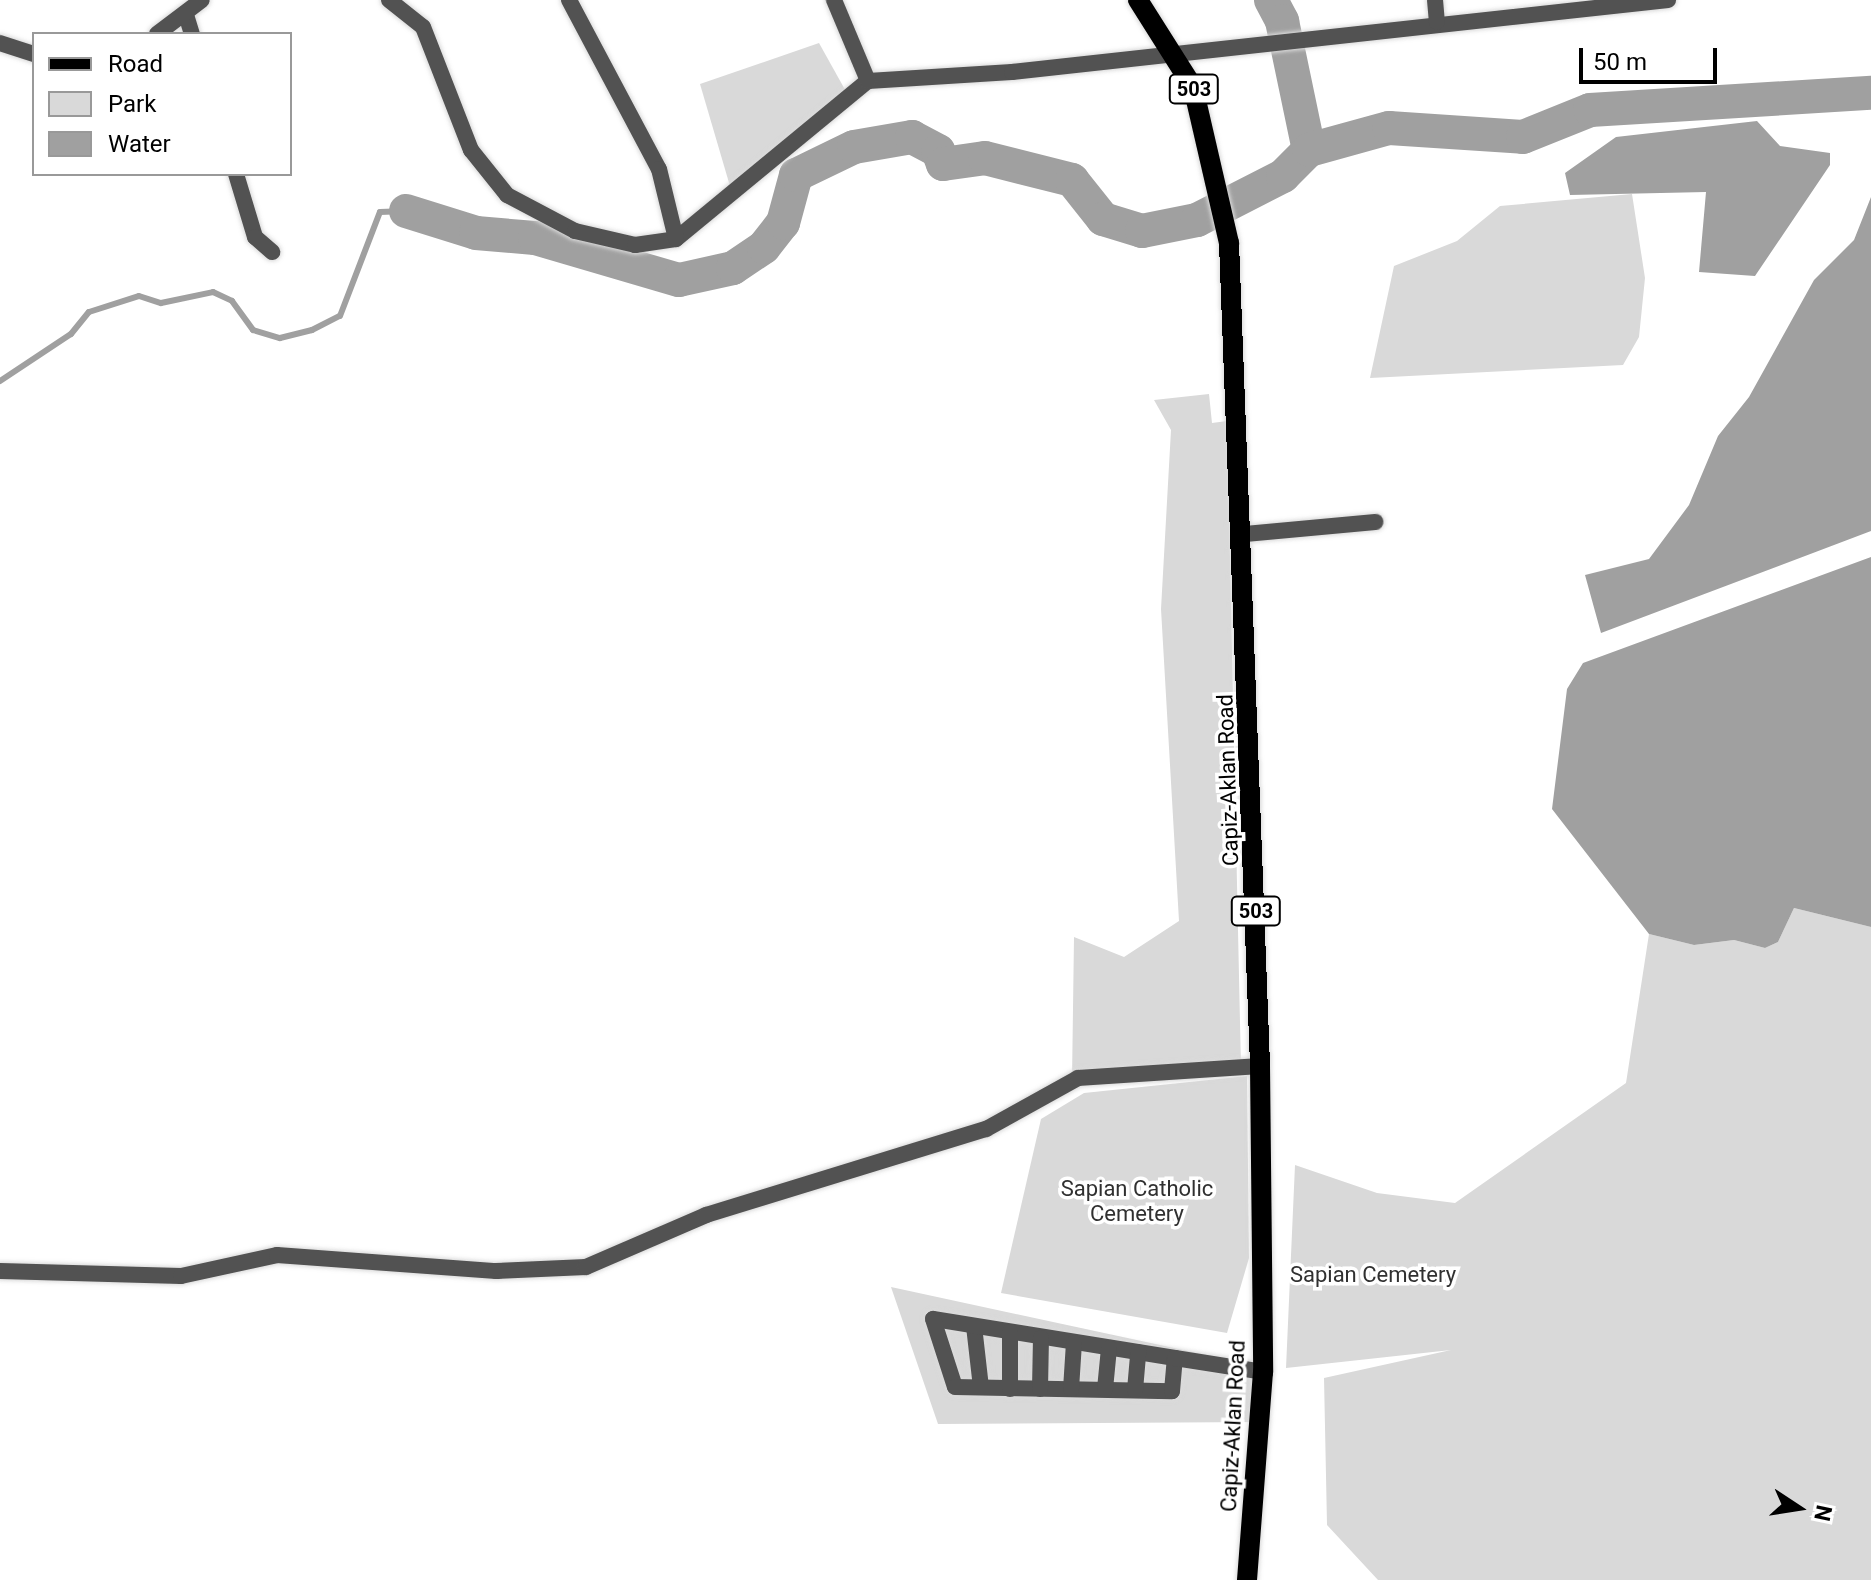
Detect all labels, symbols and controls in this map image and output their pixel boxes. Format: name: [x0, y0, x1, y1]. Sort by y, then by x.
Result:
legend: [32, 32, 292, 176]
scale bar: [1583, 32, 1721, 82]
text: 50 m: [1593, 48, 1647, 76]
text: Road: [108, 50, 163, 78]
road number: 503: [1168, 73, 1220, 105]
text: Park: [108, 90, 156, 118]
text: Water: [108, 130, 171, 158]
street label: Capiz-Aklan Road: [1212, 694, 1244, 866]
road number: 503: [1230, 895, 1282, 927]
park label: Sapian Catholic Cemetery: [1061, 1175, 1213, 1226]
park label: Sapian Cemetery: [1290, 1262, 1456, 1288]
street label: Capiz-Aklan Road: [1215, 1339, 1251, 1513]
north arrow: [1759, 1468, 1839, 1548]
text: N: [1809, 1503, 1837, 1523]

